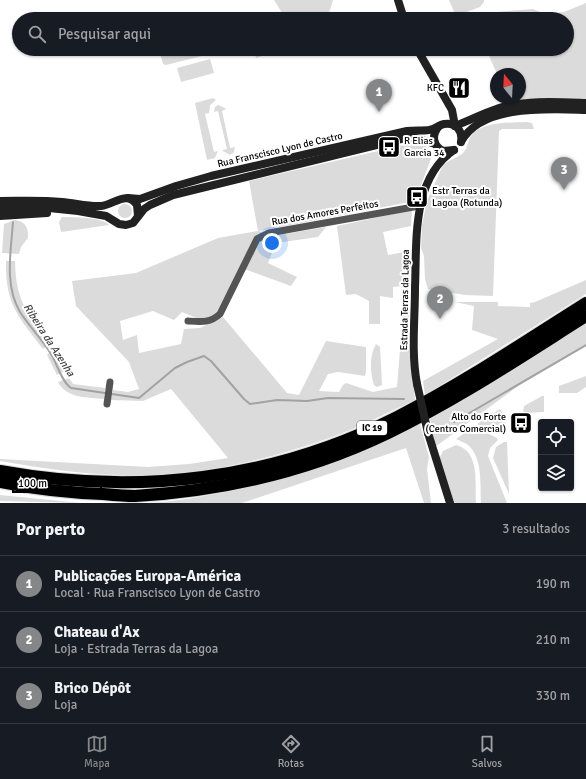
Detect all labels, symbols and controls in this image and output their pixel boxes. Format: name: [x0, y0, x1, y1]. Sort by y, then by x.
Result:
search box: [12, 12, 574, 56]
icon: search: [26, 23, 48, 45]
text: Pesquisar aqui: [58, 25, 151, 43]
north arrow: [490, 68, 526, 104]
restaurant icon: KFC: [446, 75, 472, 101]
pin: 1: [366, 79, 392, 112]
place label: KFC: [427, 82, 444, 94]
street label: Rua Franscisco Lyon de Castro: [216, 130, 344, 170]
bus stop icon: R Elias Garcia 34: [376, 134, 402, 160]
place label: R Elias Garcia 34: [404, 135, 445, 159]
pin: 3: [551, 157, 577, 190]
bus stop icon: Estr Terras da Lagoa (Rotunda): [404, 184, 430, 210]
place label: Estr Terras da Lagoa (Rotunda): [432, 185, 502, 209]
street label: Rua dos Amores Perfeitos: [271, 198, 380, 228]
your location: [262, 233, 282, 253]
street label: Estrada Terras da Lagoa: [398, 249, 412, 351]
pin: 2: [427, 286, 453, 319]
water label: Ribeira da Azenha: [21, 301, 78, 379]
bus stop icon: Alto do Forte (Centro Comercial): [508, 410, 534, 436]
place label: Alto do Forte (Centro Comercial): [425, 411, 506, 435]
map controls: [538, 419, 574, 491]
button: locate: [538, 419, 574, 455]
road number: IC 19: [357, 421, 387, 435]
button: layers: [538, 455, 574, 491]
scale bar: [12, 475, 102, 494]
text: 100 m: [18, 477, 47, 490]
text: Por perto: [16, 519, 85, 540]
text: 3 resultados: [502, 521, 570, 537]
text: Publicações Europa-América: [54, 567, 241, 585]
text: 1: [25, 576, 33, 592]
text: 190 m: [536, 576, 570, 592]
text: Local · Rua Franscisco Lyon de Castro: [54, 585, 260, 601]
text: Chateau d'Ax: [54, 623, 139, 641]
text: 2: [25, 632, 33, 648]
text: 210 m: [536, 632, 570, 648]
text: Loja · Estrada Terras da Lagoa: [54, 641, 218, 657]
text: Brico Dépôt: [54, 679, 131, 697]
text: 3: [25, 688, 33, 704]
text: 330 m: [536, 688, 570, 704]
text: Loja: [54, 697, 77, 713]
tab: Mapa: [84, 733, 110, 770]
tab: Rotas: [278, 733, 304, 770]
tab: Salvos: [472, 733, 502, 770]

